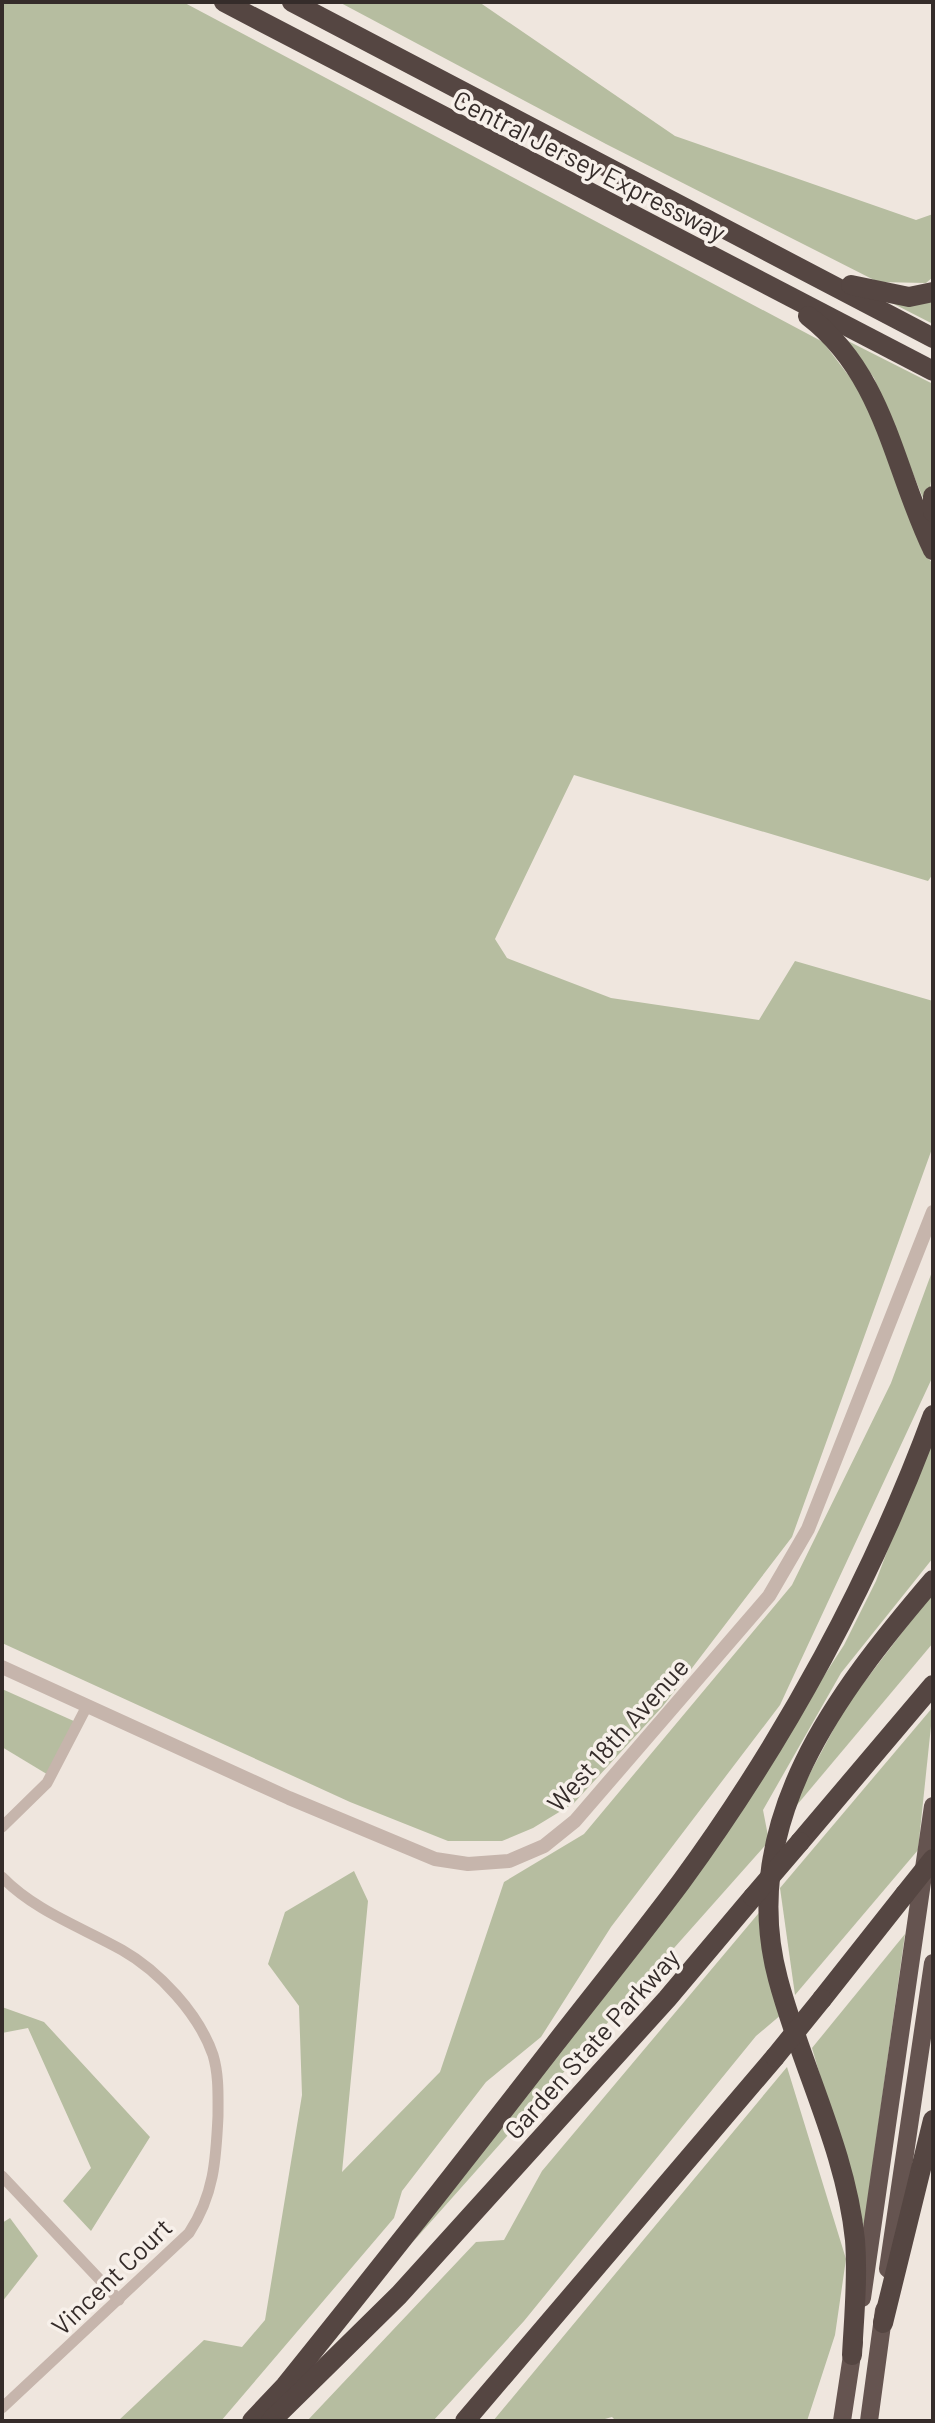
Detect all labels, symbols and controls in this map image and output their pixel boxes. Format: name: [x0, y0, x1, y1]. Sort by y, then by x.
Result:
street label: Central Jersey Expressway: [449, 83, 731, 247]
street label: West 18th Avenue: [540, 1651, 694, 1817]
street label: Garden State Parkway: [497, 1941, 685, 2145]
street label: Vincent Court: [45, 2211, 177, 2341]

